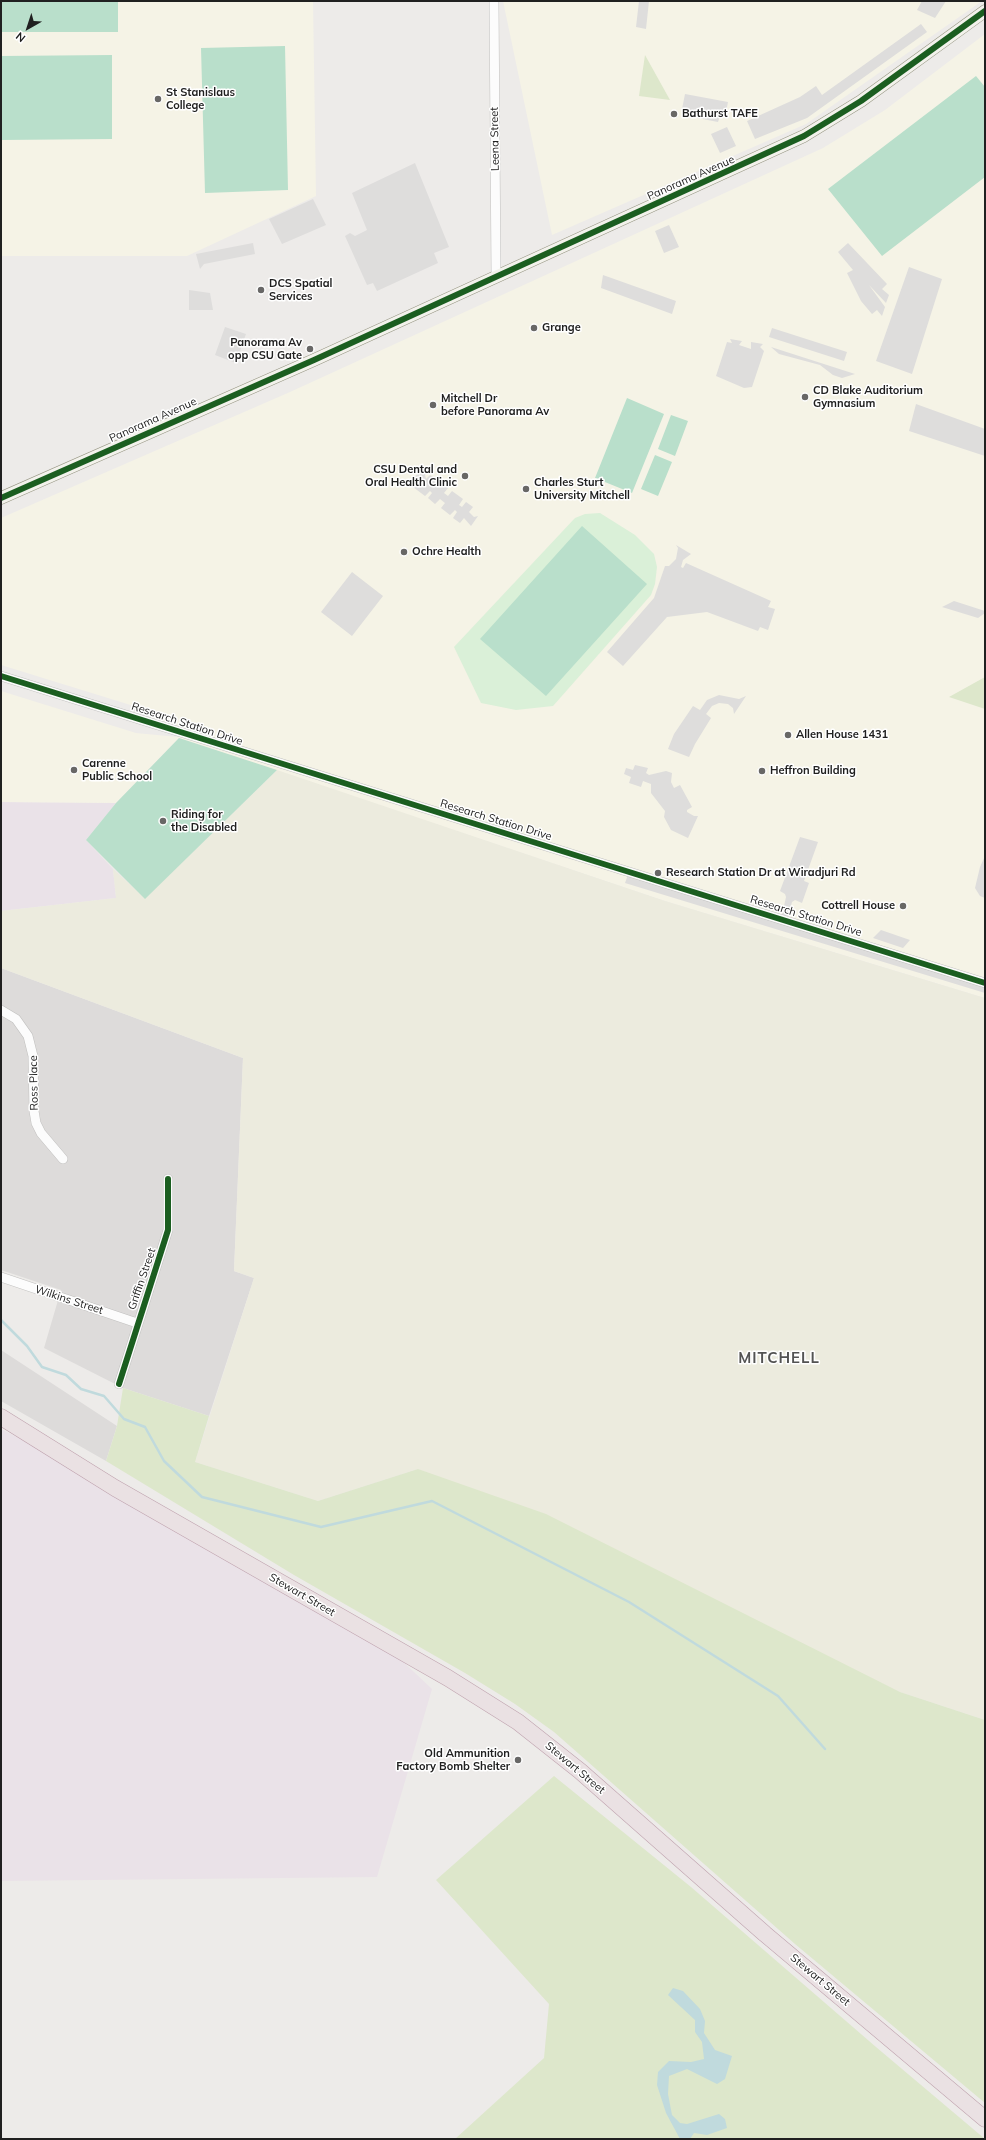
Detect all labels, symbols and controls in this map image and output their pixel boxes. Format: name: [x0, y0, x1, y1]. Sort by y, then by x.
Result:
north arrow: [8, 8, 48, 48]
text: N: [13, 29, 28, 45]
place label: St Stanislaus College: [166, 86, 235, 112]
marker: St Stanislaus College: [153, 94, 163, 104]
street label: Leena Street: [488, 107, 502, 171]
place label: Bathurst TAFE: [682, 107, 758, 121]
marker: Bathurst TAFE: [669, 109, 679, 119]
street label: Panorama Avenue: [645, 153, 737, 203]
place label: DCS Spatial Services: [269, 277, 332, 303]
marker: DCS Spatial Services: [256, 285, 266, 295]
place label: Grange: [542, 321, 581, 335]
marker: Grange: [529, 323, 539, 333]
place label: Panorama Av opp CSU Gate: [228, 336, 302, 362]
marker: Panorama Av opp CSU Gate: [305, 344, 315, 354]
place label: CD Blake Auditorium Gymnasium: [813, 384, 923, 410]
place label: Mitchell Dr before Panorama Av: [441, 392, 549, 418]
marker: CD Blake Auditorium Gymnasium: [800, 392, 810, 402]
street label: Panorama Avenue: [107, 395, 199, 445]
marker: Mitchell Dr before Panorama Av: [428, 400, 438, 410]
place label: CSU Dental and Oral Health Clinic: [365, 463, 457, 489]
marker: CSU Dental and Oral Health Clinic: [460, 471, 470, 481]
place label: Charles Sturt University Mitchell: [534, 476, 630, 502]
marker: Charles Sturt University Mitchell: [521, 484, 531, 494]
place label: Ochre Health: [412, 545, 481, 559]
marker: Ochre Health: [399, 547, 409, 557]
street label: Research Station Drive: [130, 700, 244, 748]
place label: Allen House 1431: [796, 728, 888, 742]
marker: Allen House 1431: [783, 730, 793, 740]
place label: Carenne Public School: [82, 757, 152, 783]
place label: Heffron Building: [770, 764, 856, 778]
marker: Carenne Public School: [69, 765, 79, 775]
marker: Heffron Building: [757, 766, 767, 776]
street label: Research Station Drive: [439, 797, 553, 843]
place label: Riding for the Disabled: [171, 808, 237, 834]
marker: Riding for the Disabled: [158, 816, 168, 826]
place label: Research Station Dr at Wiradjuri Rd: [666, 866, 855, 880]
marker: Research Station Dr at Wiradjuri Rd: [653, 868, 663, 878]
street label: Research Station Drive: [749, 893, 863, 939]
place label: Cottrell House: [821, 899, 895, 913]
marker: Cottrell House: [898, 901, 908, 911]
street label: Ross Place: [27, 1055, 41, 1111]
street label: Griffin Street: [125, 1246, 159, 1312]
street label: Wilkins Street: [33, 1283, 105, 1317]
district label: MITCHELL: [738, 1349, 820, 1367]
street label: Stewart Street: [267, 1571, 337, 1619]
street label: Stewart Street: [542, 1739, 608, 1797]
place label: Old Ammunition Factory Bomb Shelter: [396, 1747, 510, 1773]
marker: Old Ammunition Factory Bomb Shelter: [513, 1755, 523, 1765]
street label: Stewart Street: [787, 1951, 853, 2009]

